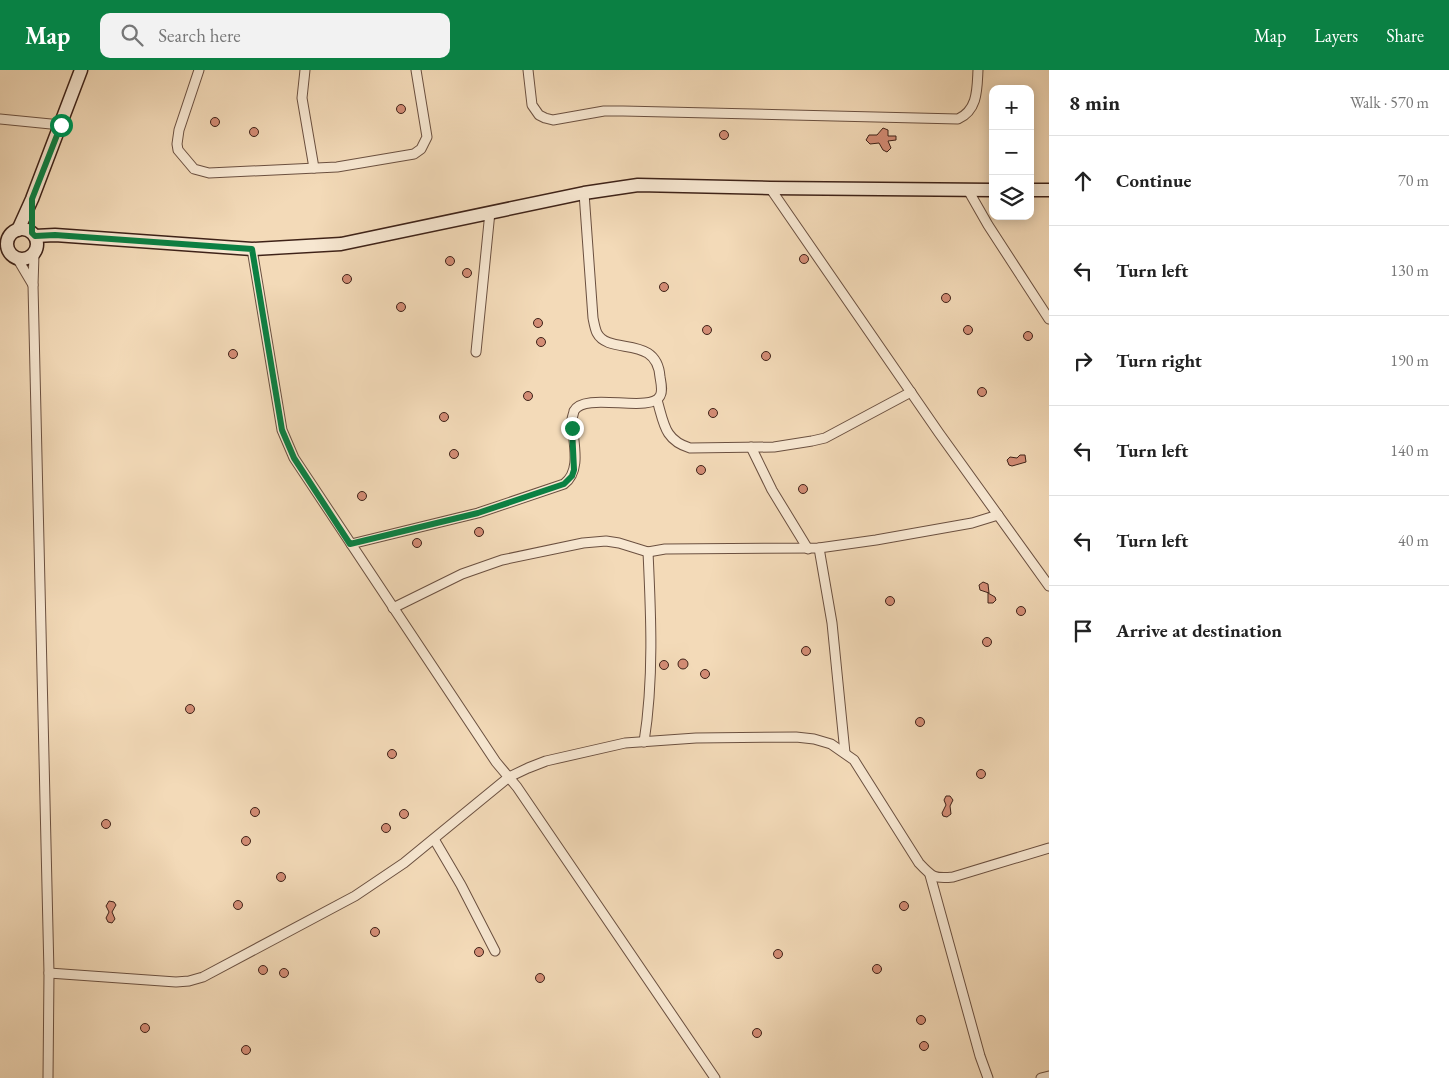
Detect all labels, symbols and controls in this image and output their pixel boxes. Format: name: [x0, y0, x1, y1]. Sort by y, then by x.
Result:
search box: [100, 13, 450, 58]
text: Map: [25, 20, 70, 51]
icon: search: [118, 21, 146, 49]
text: Search here: [158, 23, 241, 48]
text: Map: [1254, 24, 1286, 47]
text: Layers: [1314, 24, 1358, 47]
text: Share: [1386, 24, 1424, 47]
map controls: [989, 85, 1034, 220]
button: +: [989, 85, 1034, 130]
text: 8 min: [1069, 89, 1120, 116]
text: Walk · 570 m: [1350, 92, 1429, 113]
route start: [50, 114, 73, 137]
button: −: [989, 130, 1034, 175]
icon: ahead: [1069, 167, 1097, 195]
text: Continue: [1116, 168, 1191, 193]
text: 70 m: [1398, 170, 1429, 191]
button: layers: [989, 175, 1034, 220]
icon: left: [1069, 257, 1097, 285]
text: Turn left: [1116, 258, 1188, 283]
text: 130 m: [1390, 260, 1429, 281]
icon: right: [1069, 347, 1097, 375]
text: Turn right: [1116, 348, 1202, 373]
text: 190 m: [1390, 350, 1429, 371]
route end: [561, 417, 584, 440]
icon: left: [1069, 437, 1097, 465]
text: Turn left: [1116, 438, 1188, 463]
text: 140 m: [1390, 440, 1429, 461]
icon: left: [1069, 527, 1097, 555]
text: Turn left: [1116, 528, 1188, 553]
text: 40 m: [1398, 530, 1429, 551]
icon: arrive: [1069, 617, 1097, 645]
text: Arrive at destination: [1116, 618, 1282, 643]

